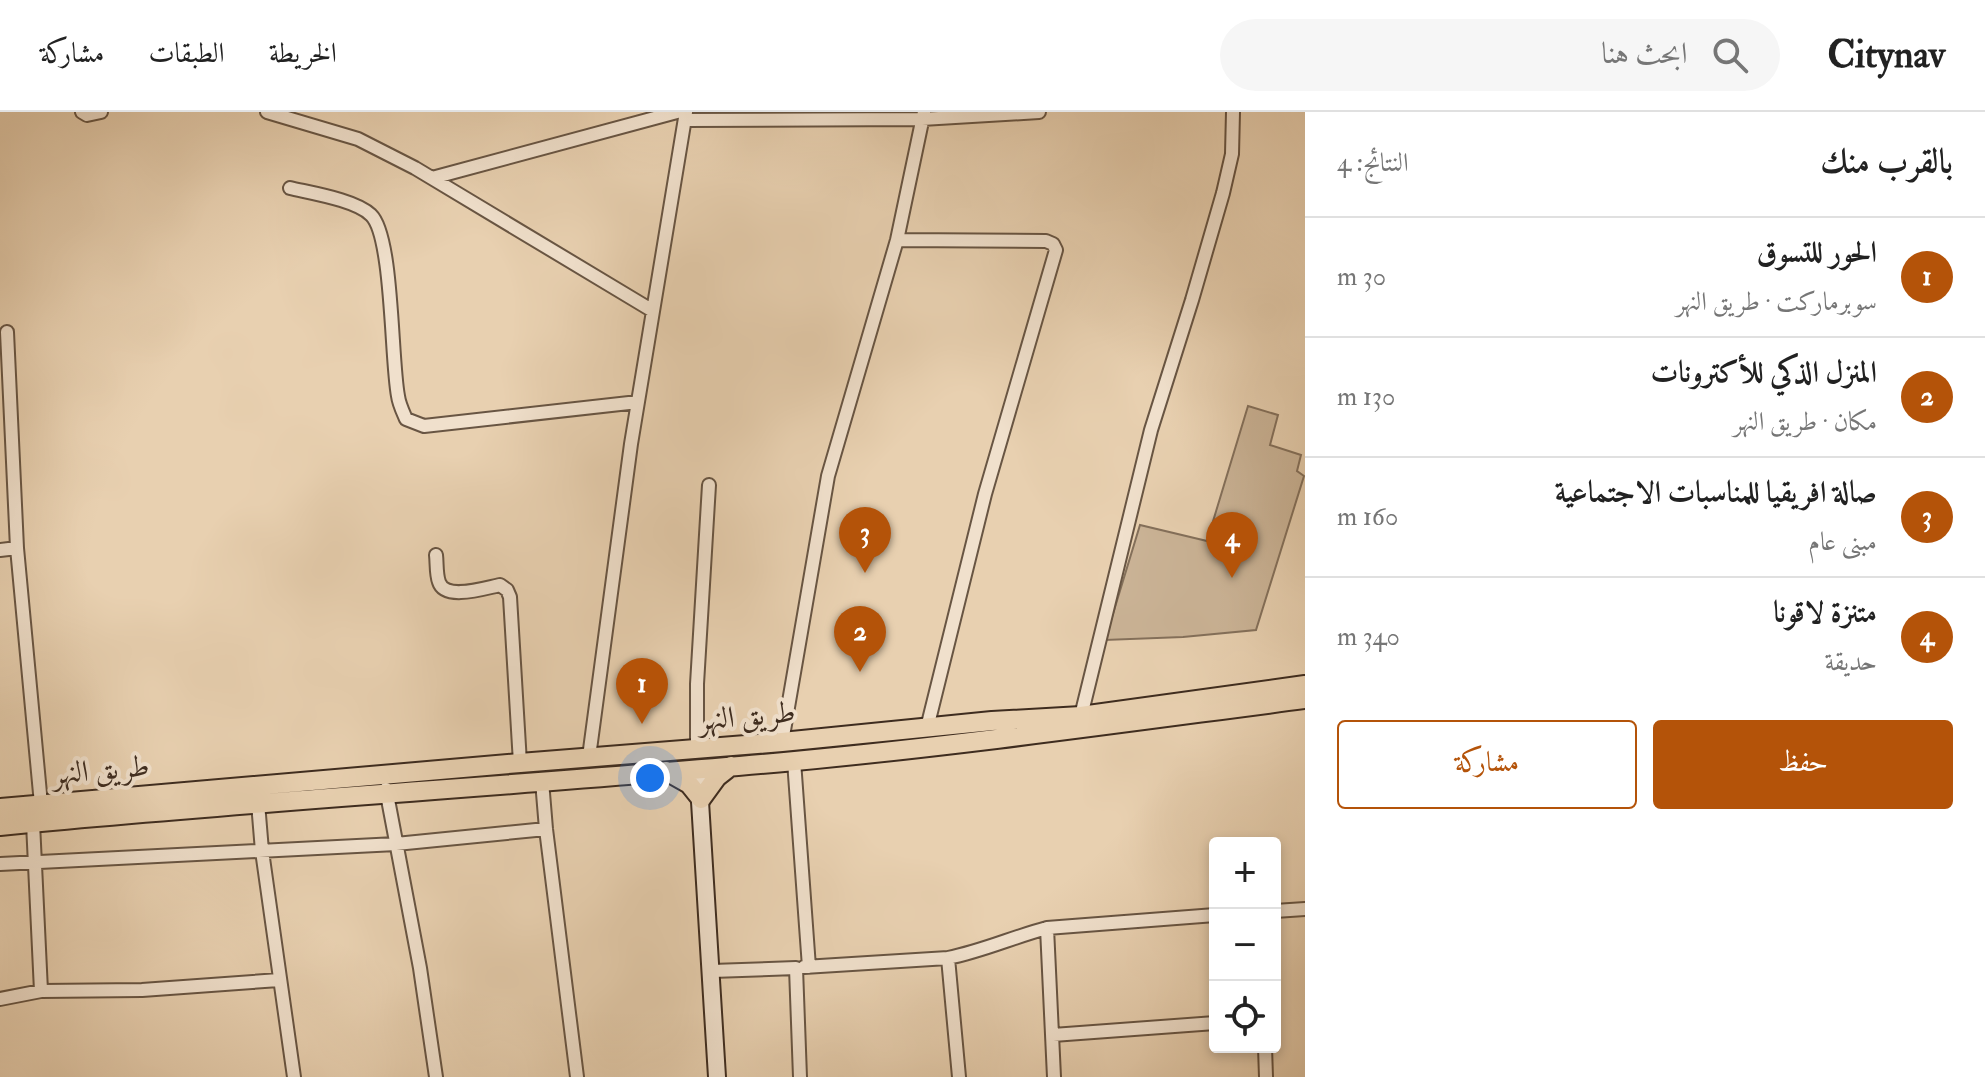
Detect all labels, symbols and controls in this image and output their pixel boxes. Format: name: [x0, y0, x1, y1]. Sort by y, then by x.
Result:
search box: [1220, 19, 1780, 91]
text: Citynav: [1828, 31, 1945, 79]
icon: search: [1708, 33, 1752, 77]
text: ابحث هنا: [1601, 35, 1688, 72]
text: مشاركة: [40, 36, 104, 71]
text: الطبقات: [148, 36, 225, 71]
text: الخريطة: [269, 36, 337, 71]
text: بالقرب منك: [1820, 140, 1953, 183]
text: النتائج: 4: [1337, 147, 1409, 179]
text: الحور للتسوق: [1756, 234, 1877, 271]
text: 30 m: [1337, 261, 1386, 293]
text: 1: [1922, 261, 1932, 293]
text: سوبرماركت · طريق النهر: [1676, 286, 1877, 318]
text: المنزل الذكي للأكترونات: [1651, 354, 1877, 391]
text: 130 m: [1337, 381, 1395, 413]
text: 2: [1920, 381, 1934, 413]
text: مكان · طريق النهر: [1733, 406, 1877, 438]
text: صالة افريقيا للمناسبات الاجتماعية: [1555, 474, 1877, 511]
text: 160 m: [1337, 501, 1398, 533]
text: 3: [1922, 501, 1932, 533]
pin: 3: [839, 507, 891, 573]
pin: 4: [1206, 512, 1258, 578]
text: مبنى عام: [1808, 526, 1877, 558]
text: متنزة لاقونا: [1773, 594, 1877, 631]
pin: 2: [834, 606, 886, 672]
text: 340 m: [1337, 621, 1400, 653]
text: 4: [1920, 621, 1934, 653]
text: حديقة: [1824, 646, 1877, 678]
pin: 1: [616, 658, 668, 724]
street label: طريق النهر: [694, 693, 797, 739]
button: مشاركة: [1337, 720, 1637, 809]
button: حفظ: [1653, 720, 1953, 809]
street label: طريق النهر: [48, 747, 151, 793]
your location: [630, 758, 670, 798]
map controls: [1209, 837, 1281, 1053]
button: +: [1209, 837, 1281, 909]
button: −: [1209, 909, 1281, 981]
button: locate: [1209, 981, 1281, 1053]

